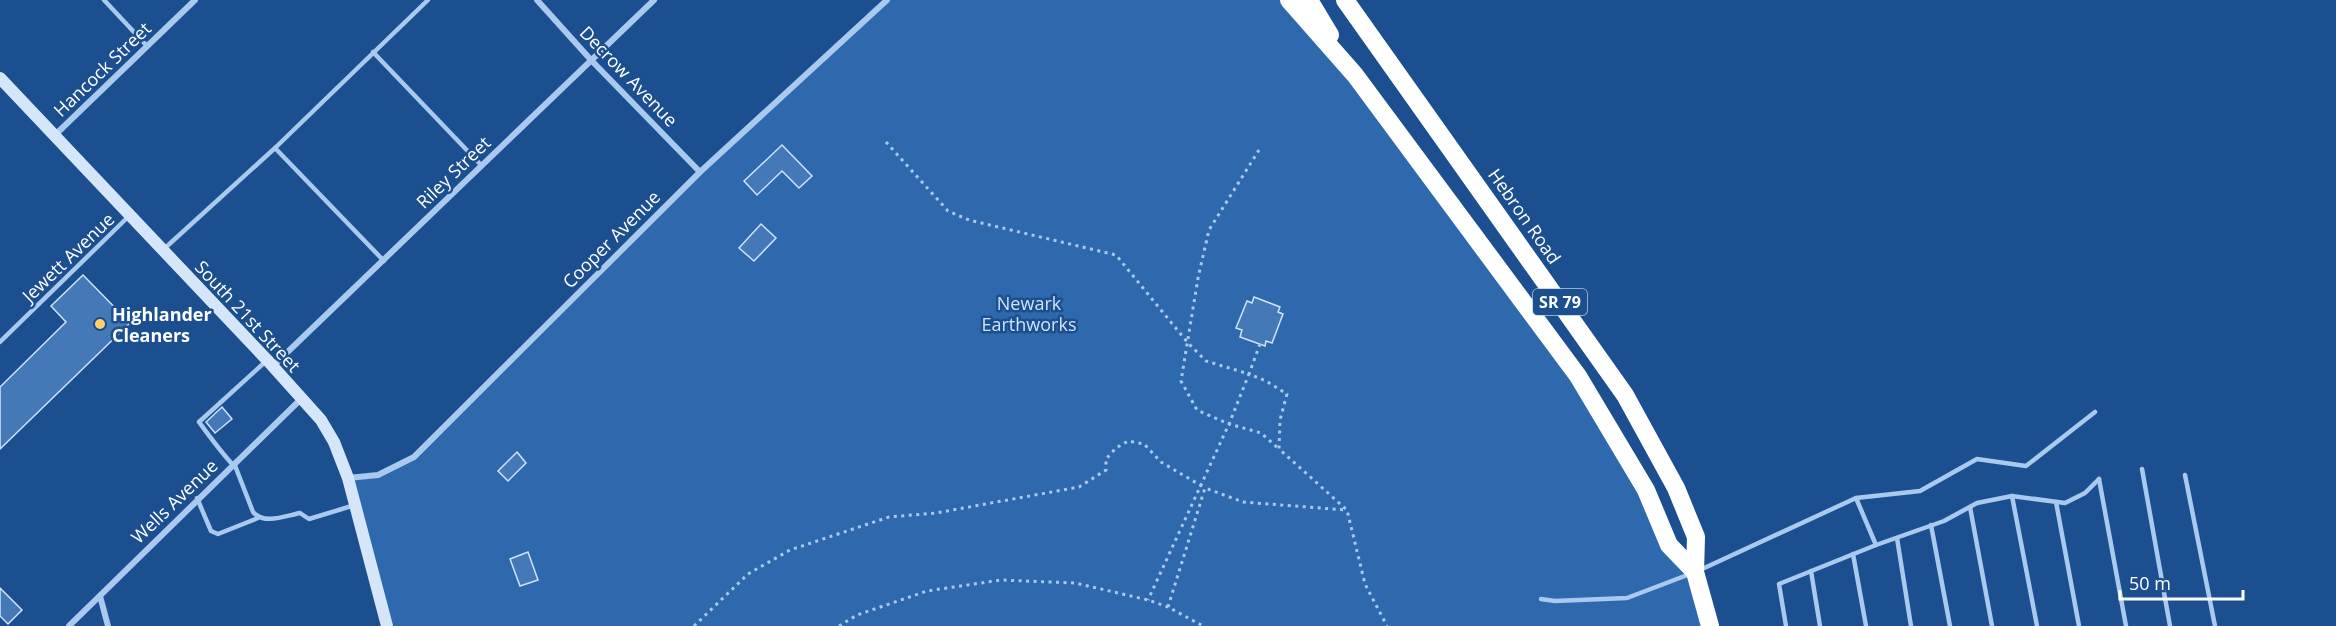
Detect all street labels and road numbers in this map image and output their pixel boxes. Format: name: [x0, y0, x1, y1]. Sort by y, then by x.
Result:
street label: Hancock Street: [48, 16, 156, 122]
street label: Decrow Avenue: [575, 20, 683, 132]
street label: Riley Street: [411, 131, 495, 213]
street label: Hebron Road: [1483, 164, 1567, 268]
street label: Cooper Avenue: [557, 185, 665, 293]
street label: Jewett Avenue: [15, 207, 119, 308]
street label: South 21st Street: [190, 255, 306, 377]
road number: SR 79: [1533, 289, 1587, 315]
street label: Wells Avenue: [125, 454, 223, 548]

